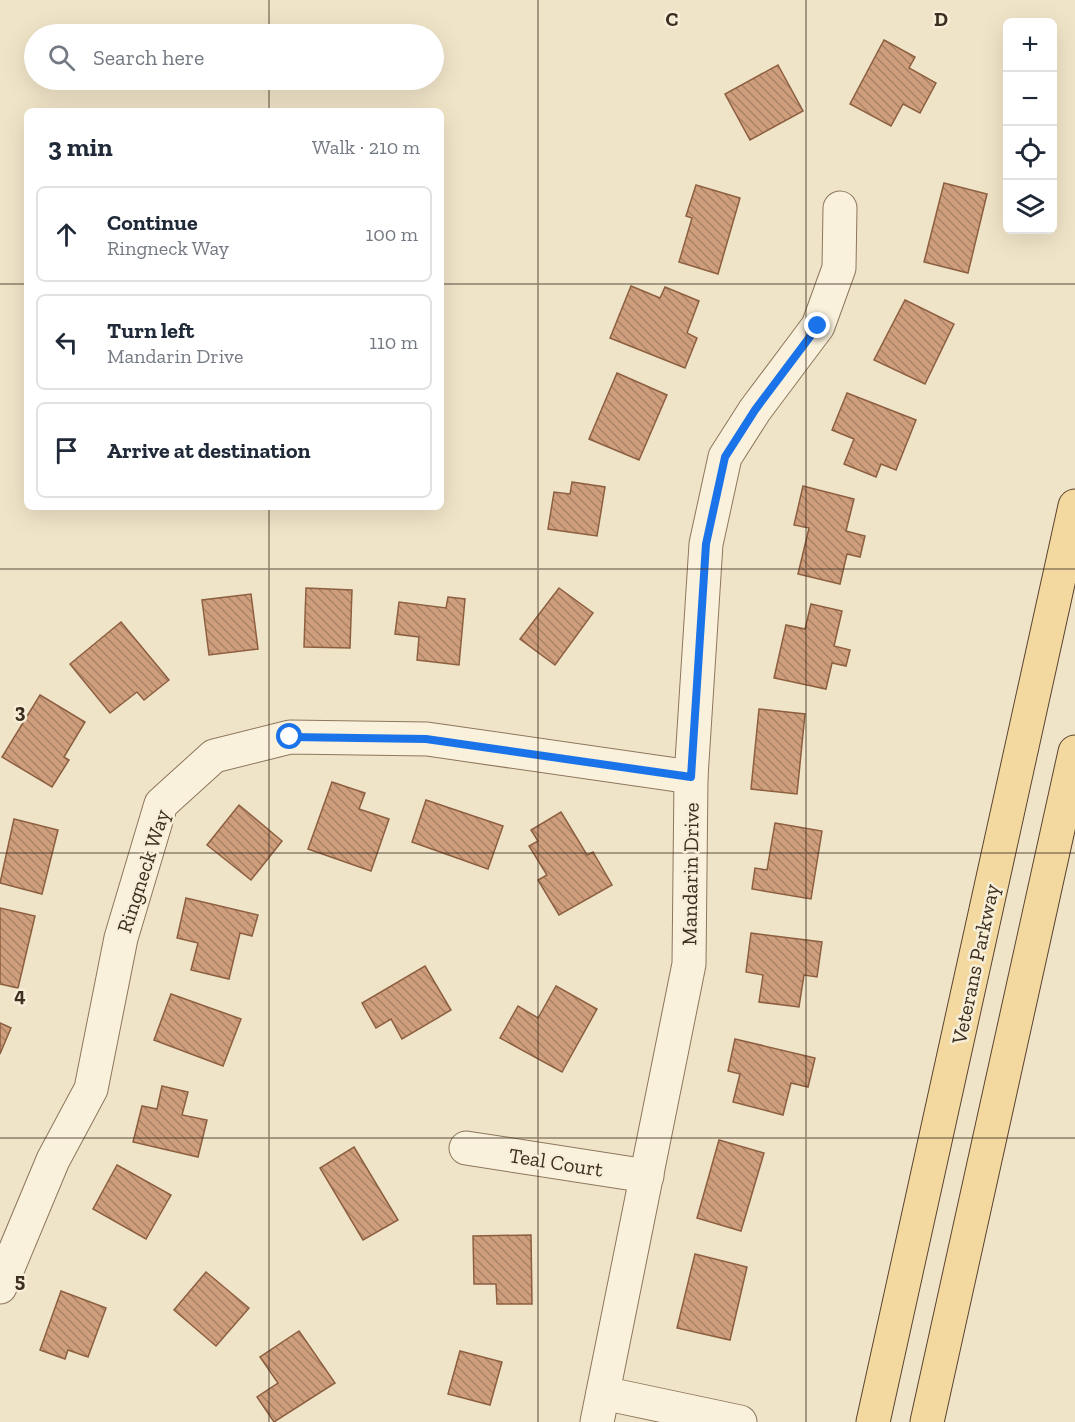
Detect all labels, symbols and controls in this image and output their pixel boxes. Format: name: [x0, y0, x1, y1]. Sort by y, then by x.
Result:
text: C: [666, 7, 679, 31]
text: D: [934, 7, 948, 31]
map controls: [1003, 18, 1057, 234]
button: +: [1003, 18, 1057, 72]
search box: [24, 24, 444, 90]
icon: search: [45, 41, 78, 74]
text: Search here: [93, 44, 204, 71]
button: −: [1003, 72, 1057, 126]
button: locate: [1003, 126, 1057, 180]
text: 3 min: [48, 131, 113, 163]
text: Walk · 210 m: [312, 135, 420, 159]
button: layers: [1003, 180, 1057, 234]
text: Continue: [107, 209, 198, 236]
icon: ahead: [50, 218, 83, 251]
text: 100 m: [365, 222, 418, 246]
text: Ringneck Way: [107, 236, 229, 260]
route end: [804, 312, 830, 338]
text: Turn left: [107, 317, 194, 344]
icon: left: [50, 326, 83, 359]
text: 110 m: [369, 330, 418, 354]
text: Mandarin Drive: [107, 344, 243, 368]
icon: arrive: [50, 434, 83, 467]
text: Arrive at destination: [107, 437, 310, 464]
text: 3: [15, 699, 26, 723]
route start: [276, 723, 302, 749]
street label: Mandarin Drive: [676, 802, 704, 946]
street label: Ringneck Way: [111, 806, 175, 936]
street label: Veterans Parkway: [946, 881, 1004, 1047]
text: 4: [14, 983, 26, 1007]
street label: Teal Court: [507, 1142, 605, 1182]
text: 5: [15, 1268, 25, 1292]

